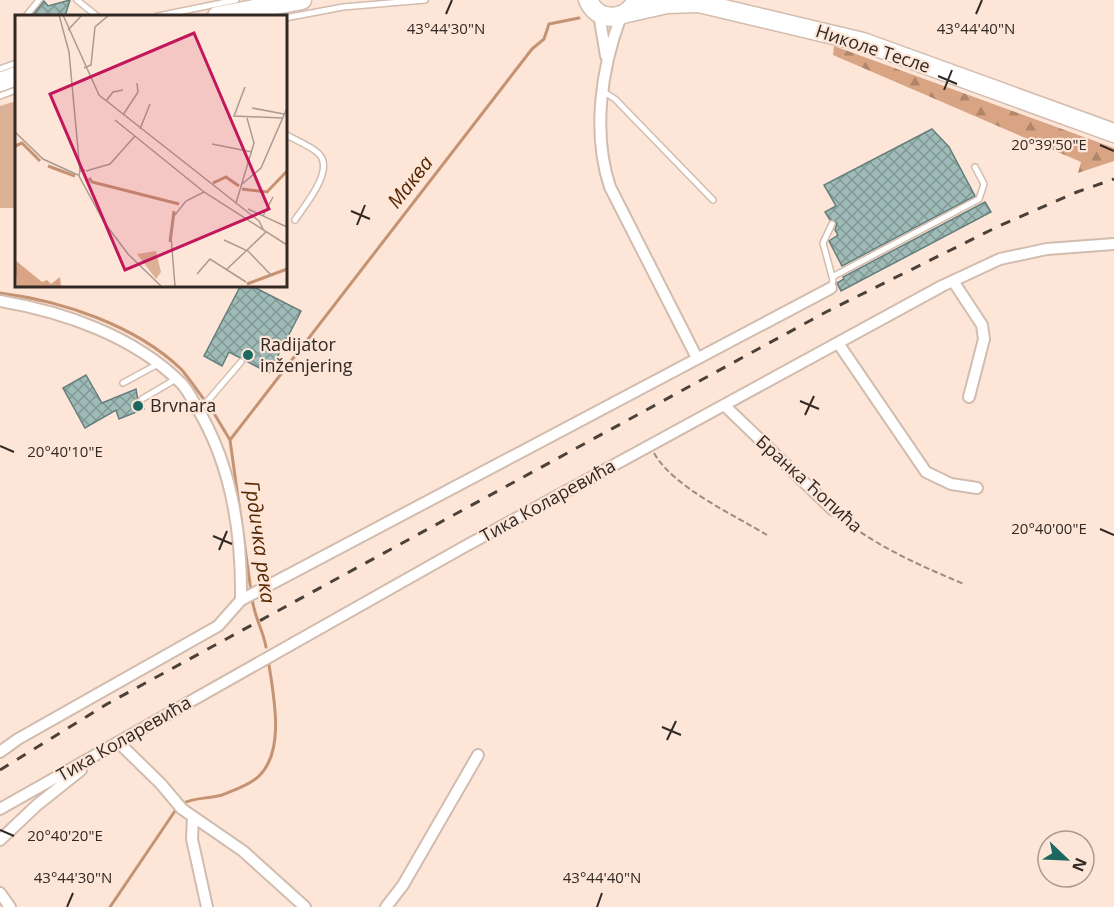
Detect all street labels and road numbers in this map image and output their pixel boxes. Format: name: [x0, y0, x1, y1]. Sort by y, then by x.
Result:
street label: Николе Тесле: [813, 18, 934, 78]
street label: Бранка Ћопића: [751, 429, 868, 537]
street label: Тика Коларевића: [475, 453, 620, 547]
street label: Тика Коларевића: [52, 690, 195, 786]

